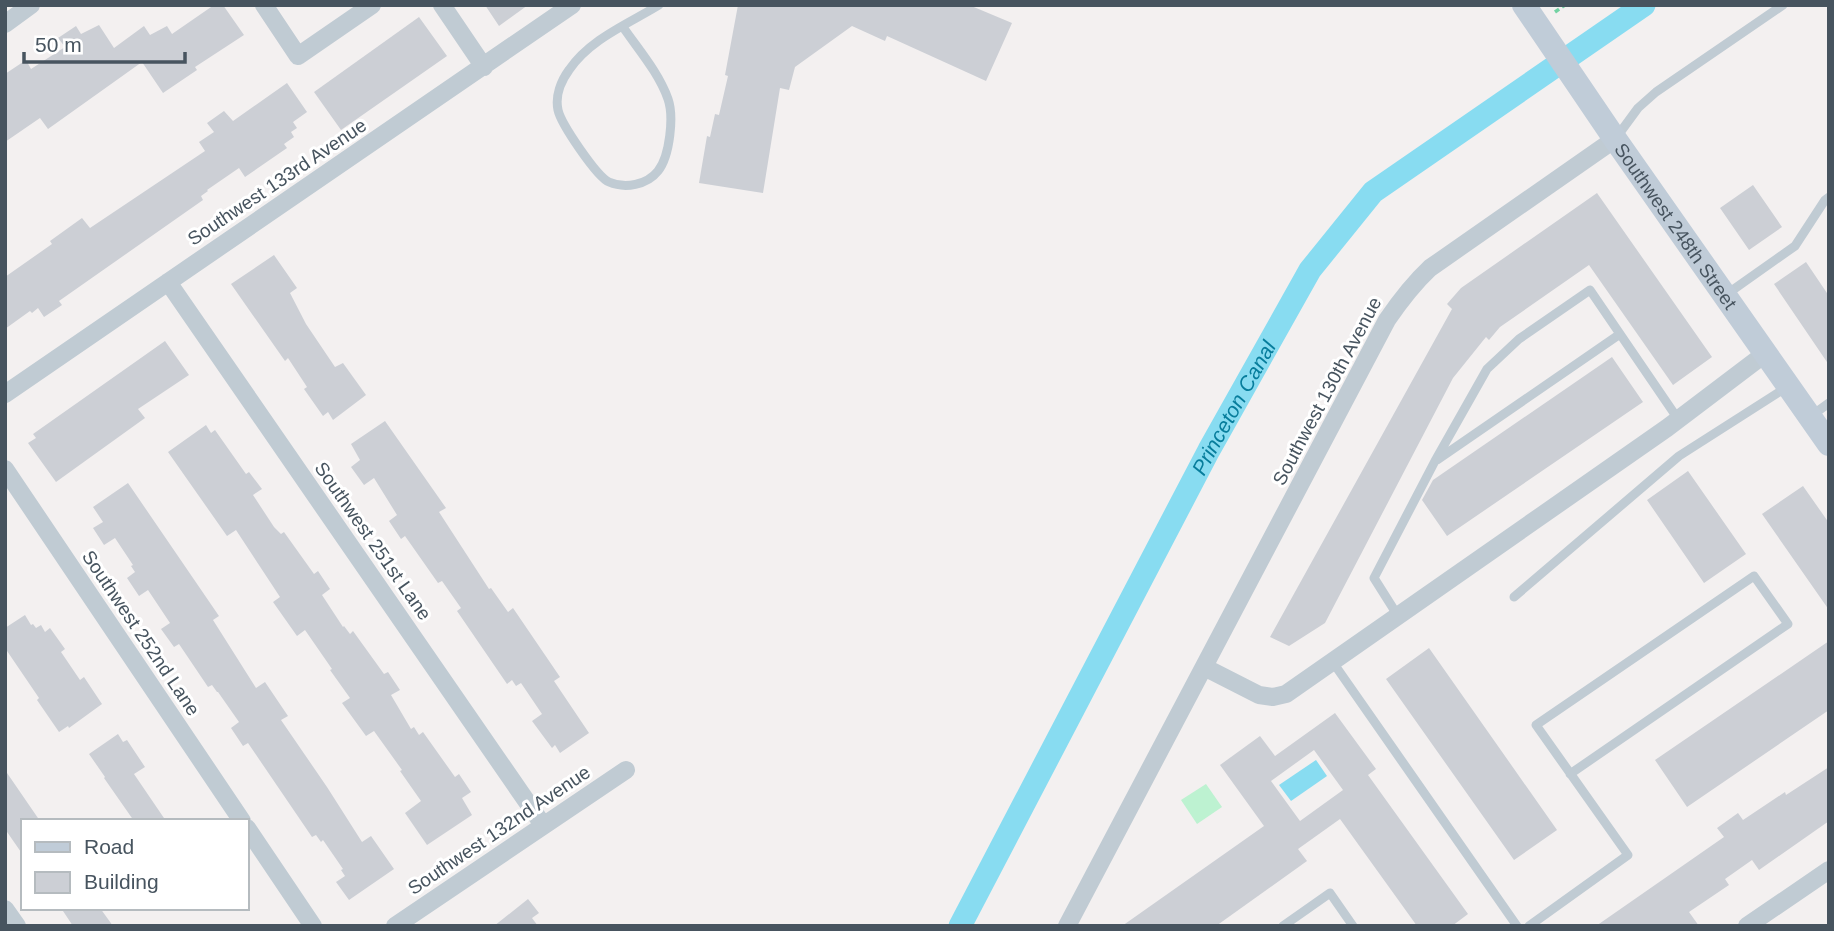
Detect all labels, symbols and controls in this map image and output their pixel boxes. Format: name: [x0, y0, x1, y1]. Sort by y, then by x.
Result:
scale bar: [24, 21, 186, 65]
text: 50 m: [35, 33, 82, 56]
street label: Southwest 133rd Avenue: [184, 114, 370, 250]
street label: Southwest 248th Street: [1611, 139, 1742, 313]
street label: Southwest 130th Avenue: [1268, 293, 1386, 489]
water label: Princeton Canal: [1187, 335, 1280, 478]
street label: Southwest 251st Lane: [310, 458, 436, 624]
street label: Southwest 252nd Lane: [78, 547, 204, 719]
street label: Southwest 132nd Avenue: [404, 761, 594, 899]
legend: [21, 819, 248, 910]
text: Road: [84, 835, 134, 858]
text: Building: [84, 870, 159, 893]

